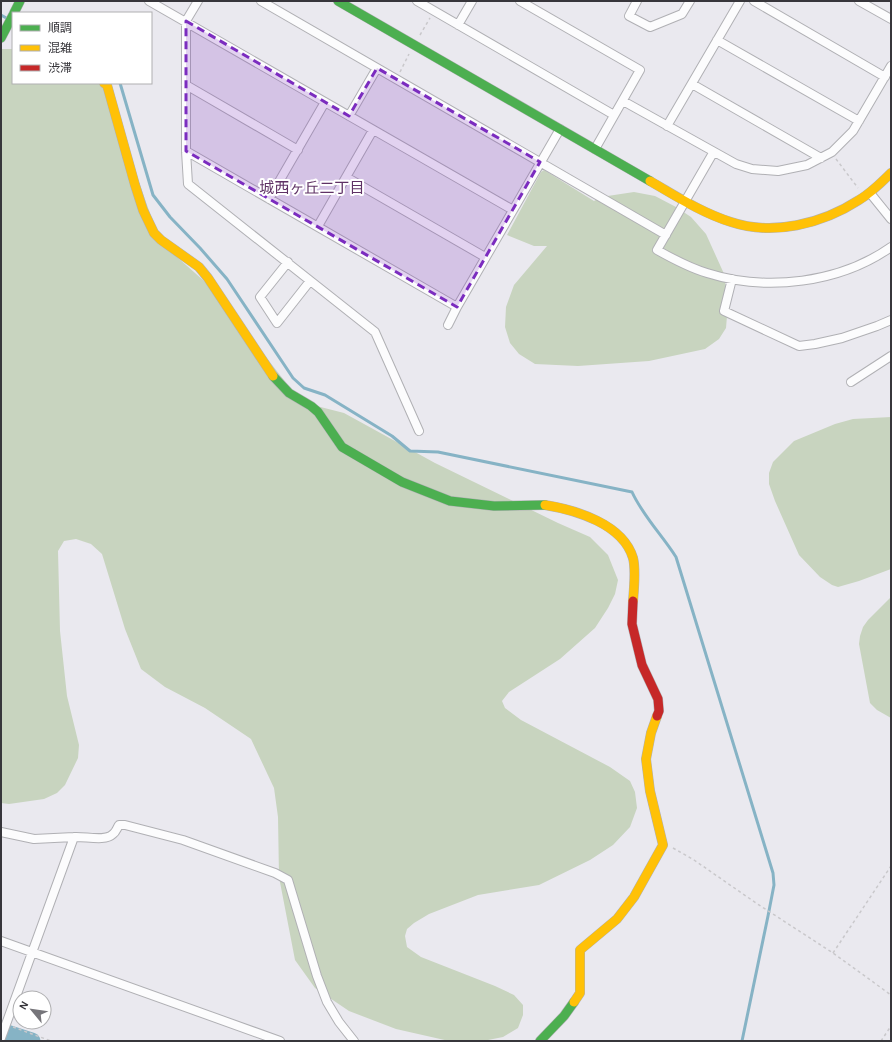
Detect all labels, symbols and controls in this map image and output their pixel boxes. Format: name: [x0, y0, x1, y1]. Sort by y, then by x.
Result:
legend: [12, 12, 152, 84]
text: 順調: [48, 22, 72, 34]
text: 混雑: [48, 41, 72, 54]
text: 渋滞: [48, 62, 72, 74]
district label: 城西ヶ丘二丁目: [259, 180, 365, 196]
north arrow: [12, 990, 52, 1030]
text: N: [17, 999, 30, 1011]

